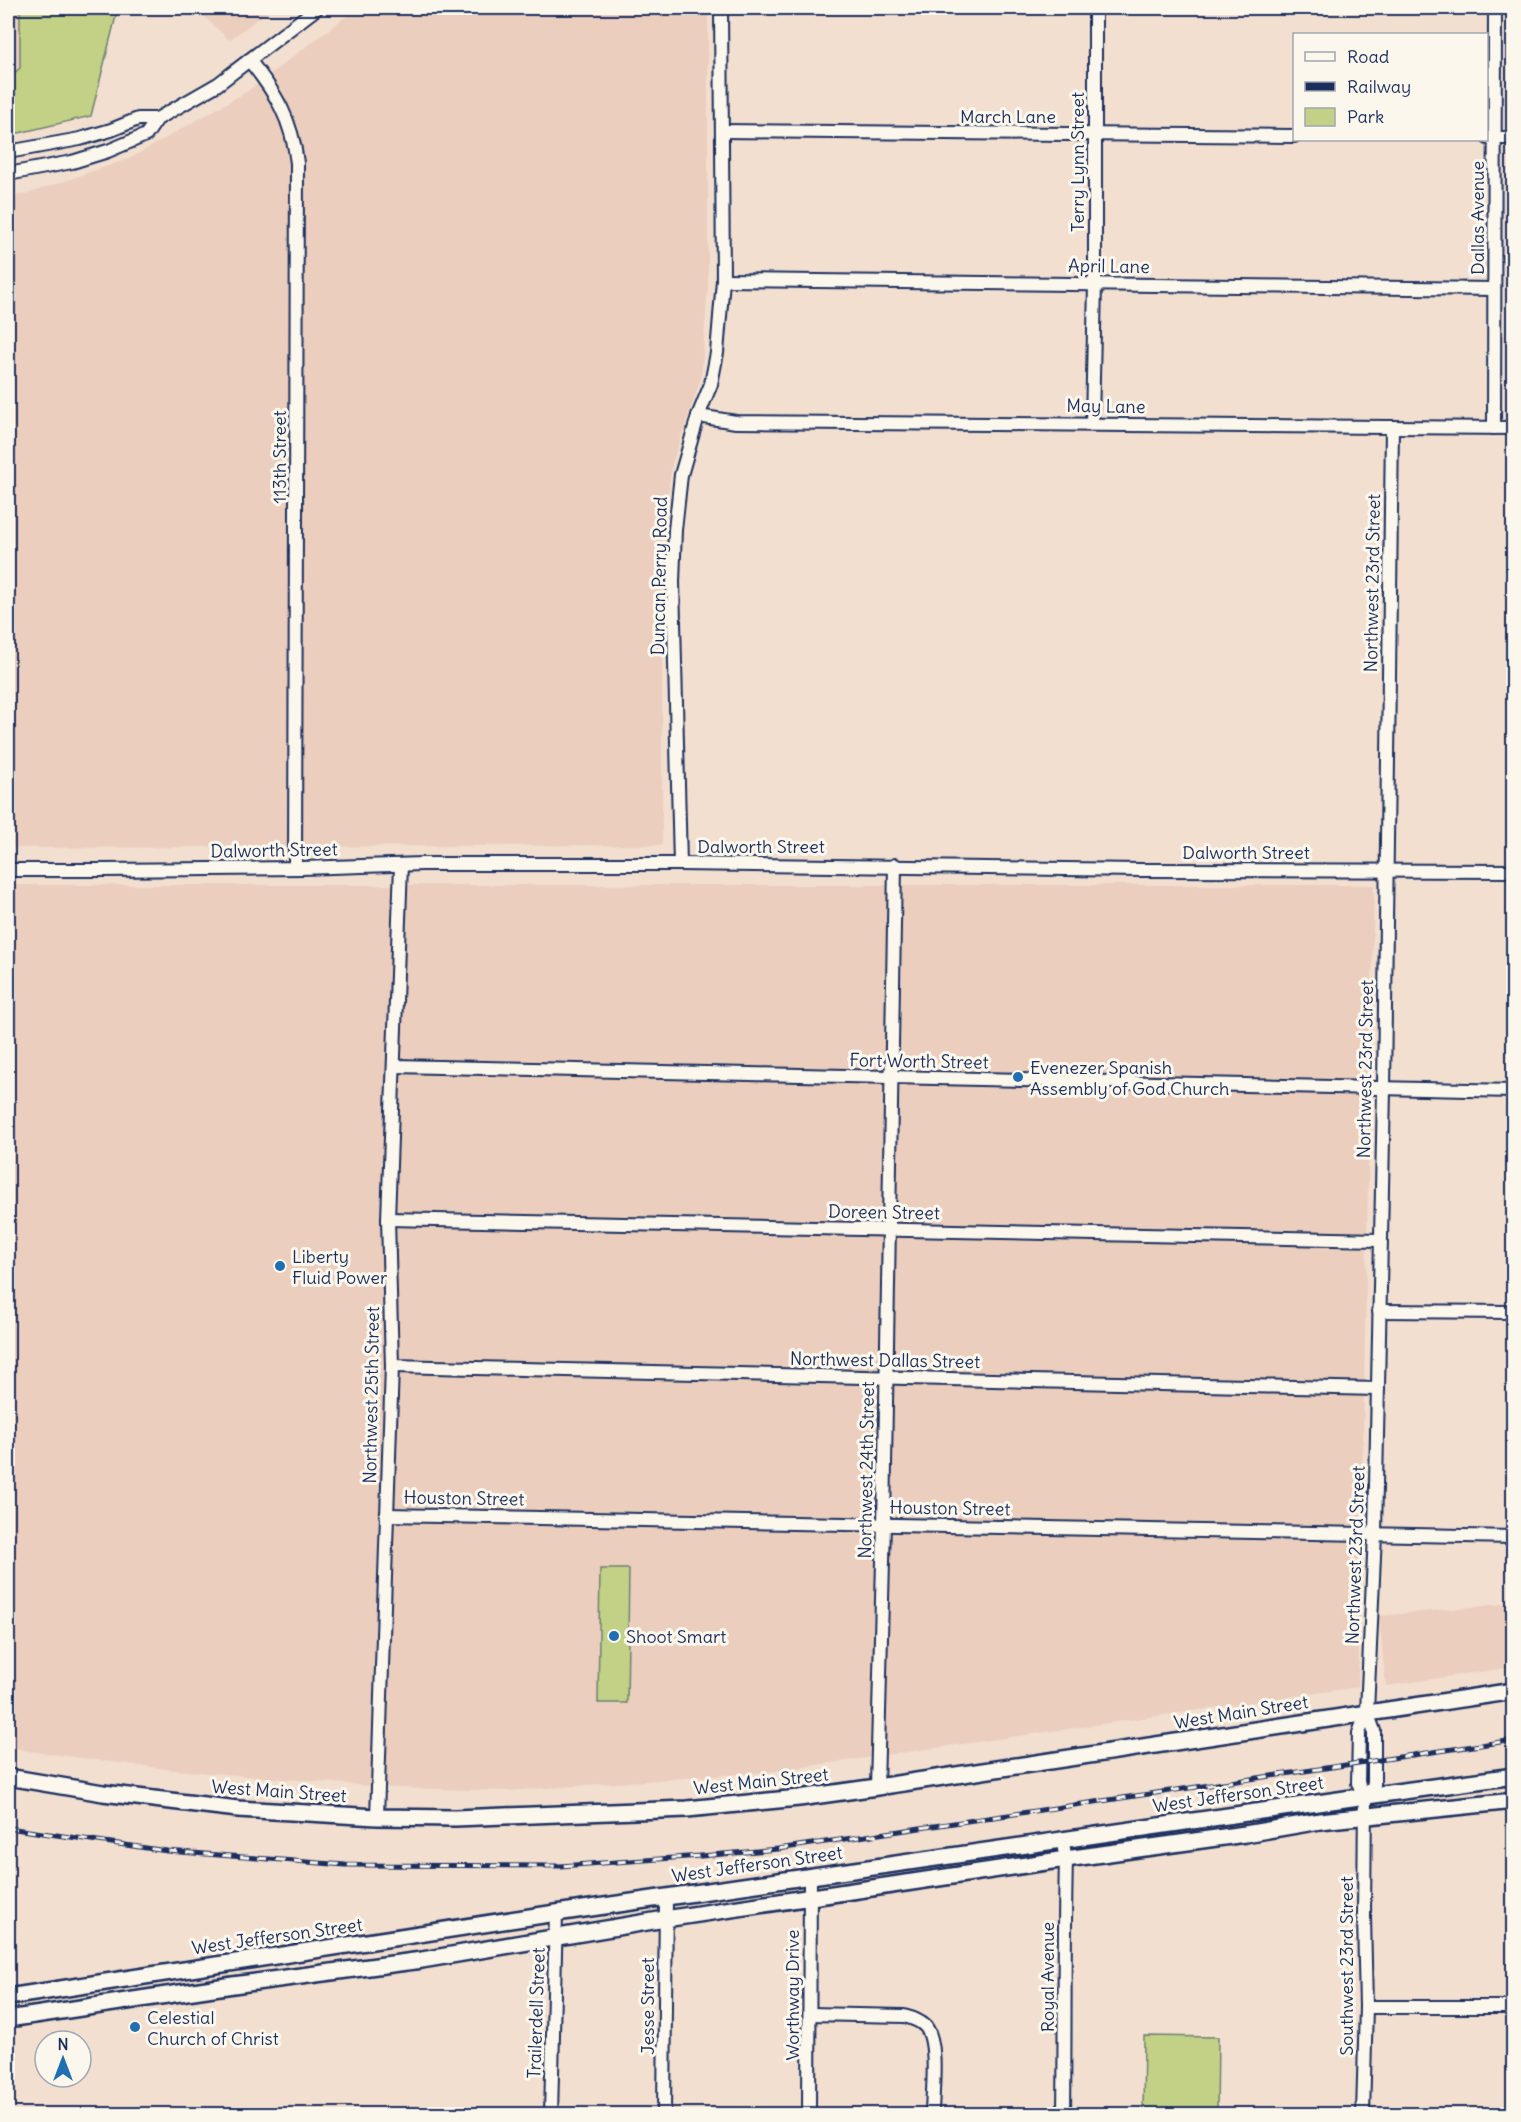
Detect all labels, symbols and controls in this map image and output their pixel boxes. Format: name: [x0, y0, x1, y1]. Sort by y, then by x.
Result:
legend: [1293, 33, 1488, 141]
text: Road: [1347, 45, 1390, 68]
text: Railway: [1347, 75, 1411, 98]
street label: Terry Lynn Street: [1066, 92, 1089, 232]
street label: March Lane: [960, 105, 1056, 128]
text: Park: [1347, 105, 1384, 128]
street label: Dallas Avenue: [1466, 161, 1489, 275]
street label: April Lane: [1068, 254, 1150, 278]
street label: May Lane: [1066, 394, 1146, 418]
street label: 113th Street: [268, 410, 291, 504]
street label: Northwest 23rd Street: [1359, 494, 1385, 672]
street label: Duncan Perry Road: [646, 496, 672, 656]
street label: Dalworth Street: [697, 835, 825, 858]
street label: Dalworth Street: [210, 837, 338, 863]
street label: Dalworth Street: [1182, 841, 1310, 864]
street label: Northwest 23rd Street: [1352, 980, 1378, 1158]
street label: Fort Worth Street: [849, 1048, 989, 1074]
place label: Evenezer Spanish Assembly of God Church: [1030, 1056, 1229, 1100]
marker: Evenezer Spanish Assembly of God Church: [1011, 1070, 1025, 1084]
street label: Doreen Street: [828, 1200, 940, 1224]
place label: Liberty Fluid Power: [292, 1245, 388, 1289]
marker: Liberty Fluid Power: [273, 1259, 287, 1273]
street label: Northwest 25th Street: [358, 1306, 384, 1484]
street label: Northwest Dallas Street: [790, 1347, 980, 1373]
street label: Northwest 24th Street: [853, 1381, 879, 1559]
street label: Northwest 23rd Street: [1340, 1465, 1370, 1645]
street label: Houston Street: [403, 1485, 525, 1511]
street label: Houston Street: [889, 1495, 1011, 1521]
place label: Shoot Smart: [626, 1625, 726, 1648]
marker: Shoot Smart: [607, 1629, 621, 1643]
street label: West Main Street: [1172, 1690, 1310, 1734]
street label: West Main Street: [692, 1762, 830, 1800]
street label: West Jefferson Street: [1151, 1771, 1325, 1817]
street label: West Main Street: [211, 1775, 347, 1807]
street label: West Jefferson Street: [670, 1841, 844, 1887]
street label: Southwest 23rd Street: [1335, 1876, 1358, 2056]
street label: West Jefferson Street: [190, 1913, 364, 1959]
street label: Royal Avenue: [1036, 1922, 1059, 2032]
street label: Worthway Drive: [781, 1930, 804, 2060]
street label: Trailerdell Street: [522, 1947, 550, 2079]
street label: Jesse Street: [636, 1957, 659, 2055]
place label: Celestial Church of Christ: [147, 2006, 279, 2050]
marker: Celestial Church of Christ: [128, 2020, 142, 2034]
north arrow: [33, 2029, 93, 2089]
text: N: [57, 2034, 69, 2054]

